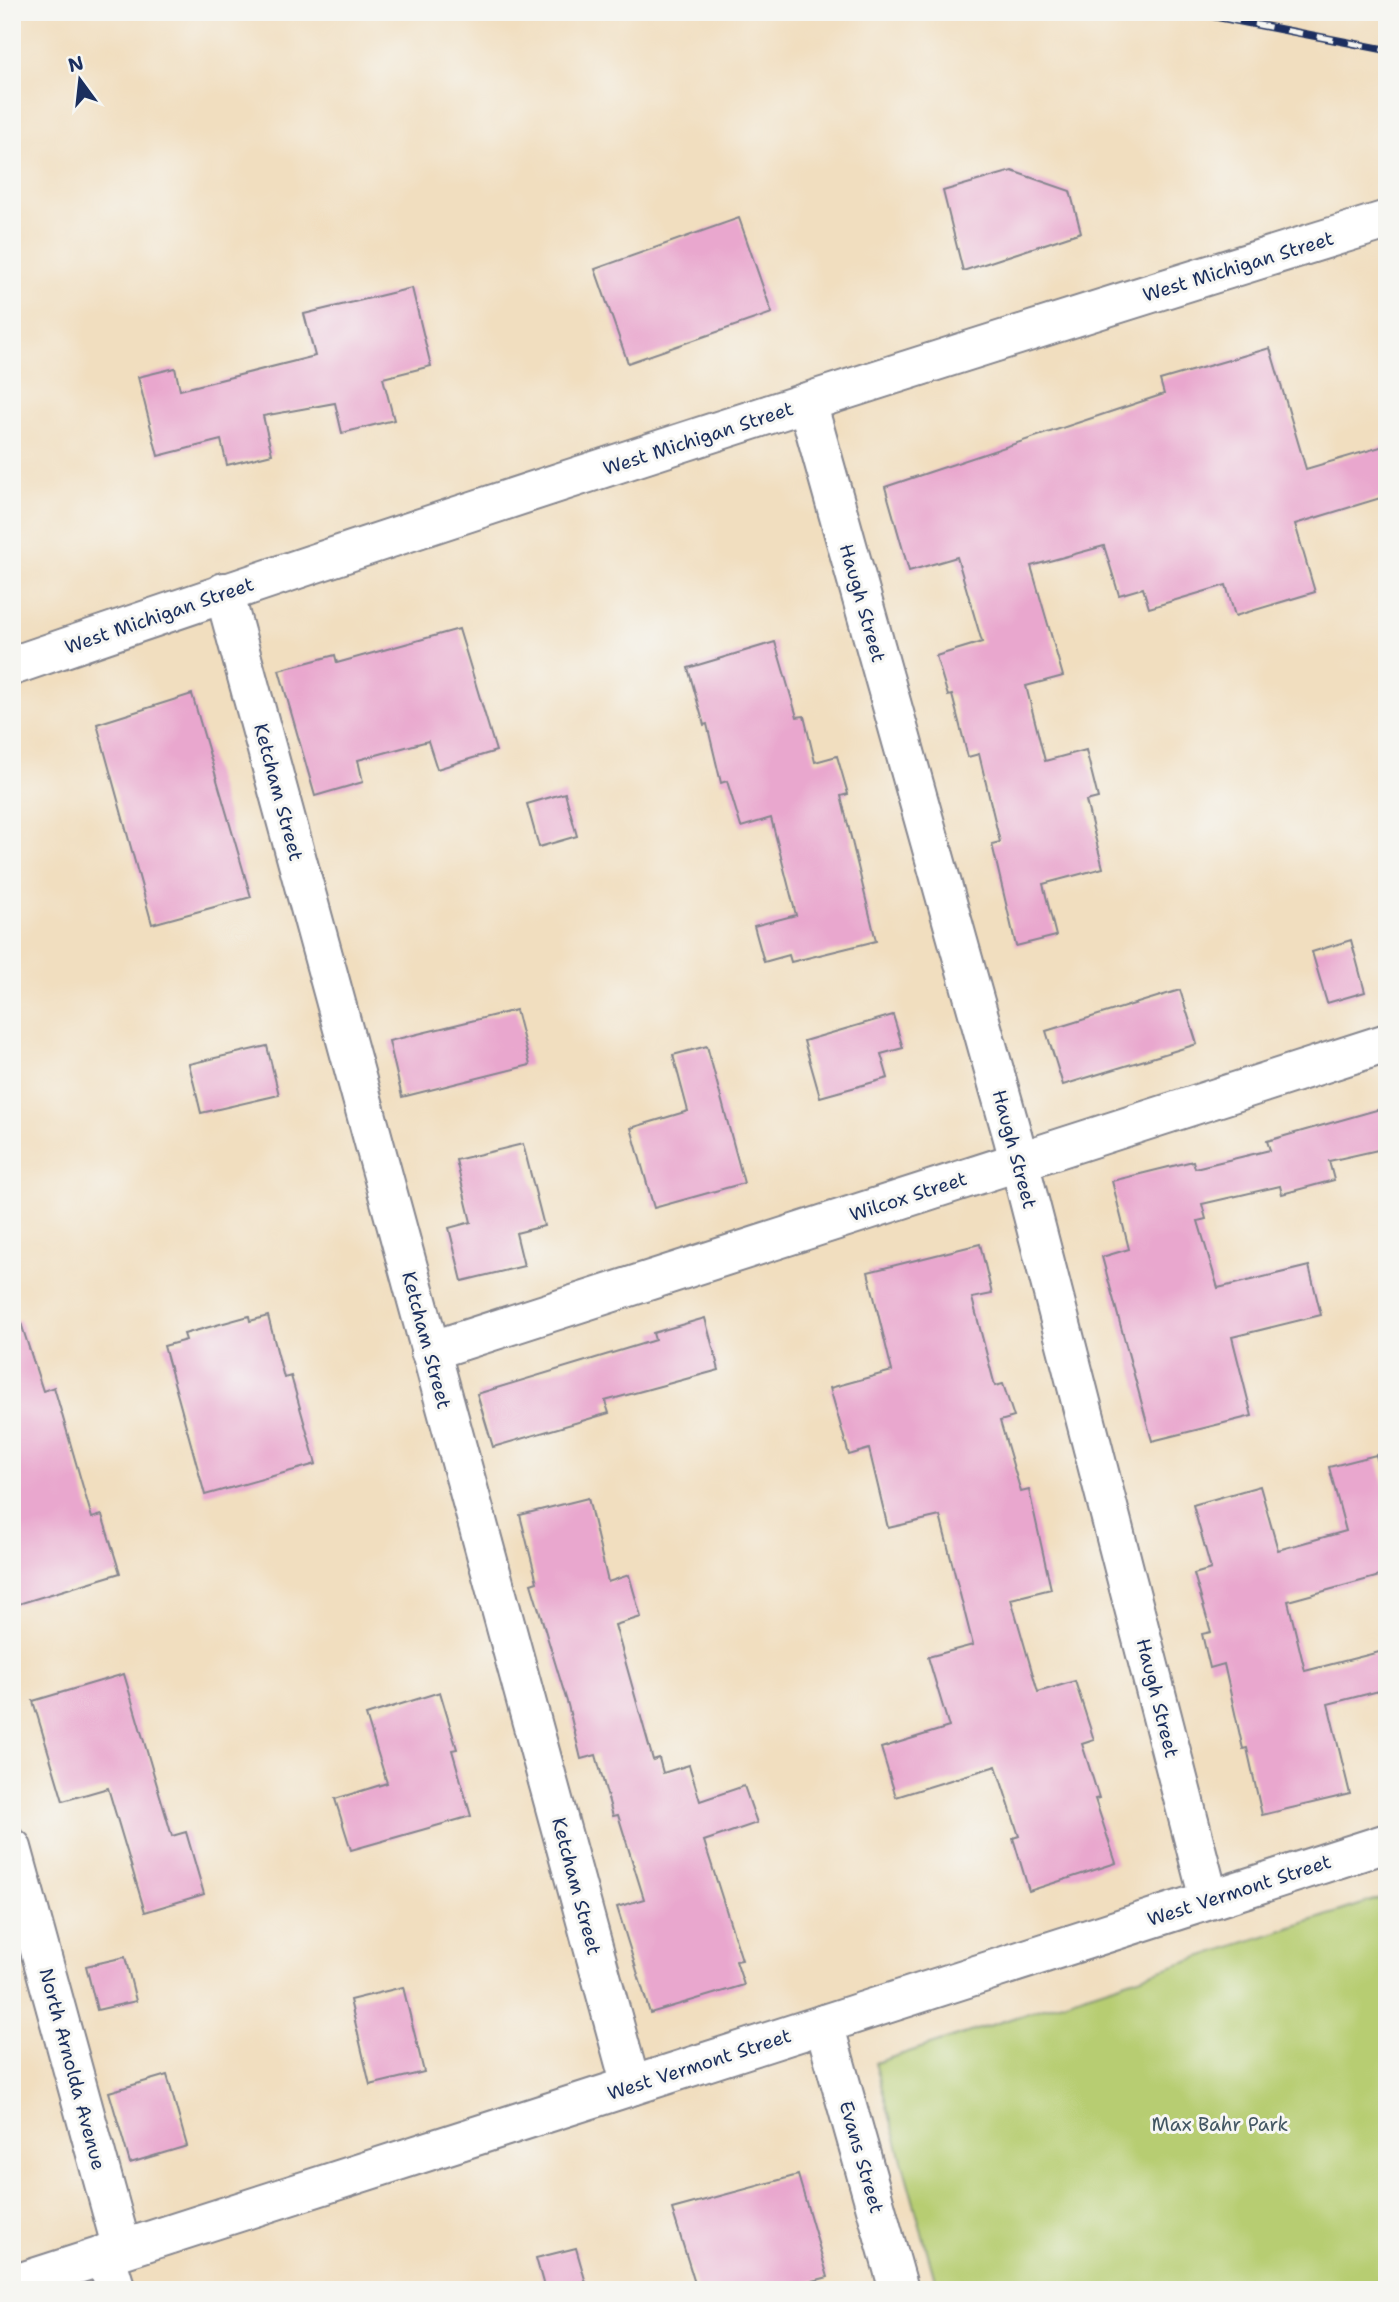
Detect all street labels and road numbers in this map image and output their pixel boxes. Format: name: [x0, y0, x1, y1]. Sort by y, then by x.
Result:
street label: West Michigan Street: [1140, 226, 1337, 307]
street label: West Michigan Street: [600, 396, 796, 481]
street label: Haugh Street: [834, 541, 891, 665]
street label: West Michigan Street: [61, 571, 257, 660]
street label: Ketcham Street: [248, 721, 309, 864]
street label: Haugh Street: [987, 1087, 1042, 1211]
street label: Wilcox Street: [846, 1166, 970, 1227]
street label: Ketcham Street: [396, 1269, 457, 1412]
street label: Haugh Street: [1131, 1636, 1184, 1760]
street label: Ketcham Street: [546, 1815, 607, 1958]
street label: West Vermont Street: [1144, 1849, 1334, 1932]
street label: North Arnolda Avenue: [34, 1965, 112, 2173]
street label: West Vermont Street: [604, 2023, 794, 2106]
street label: Evans Street: [834, 2098, 889, 2216]

